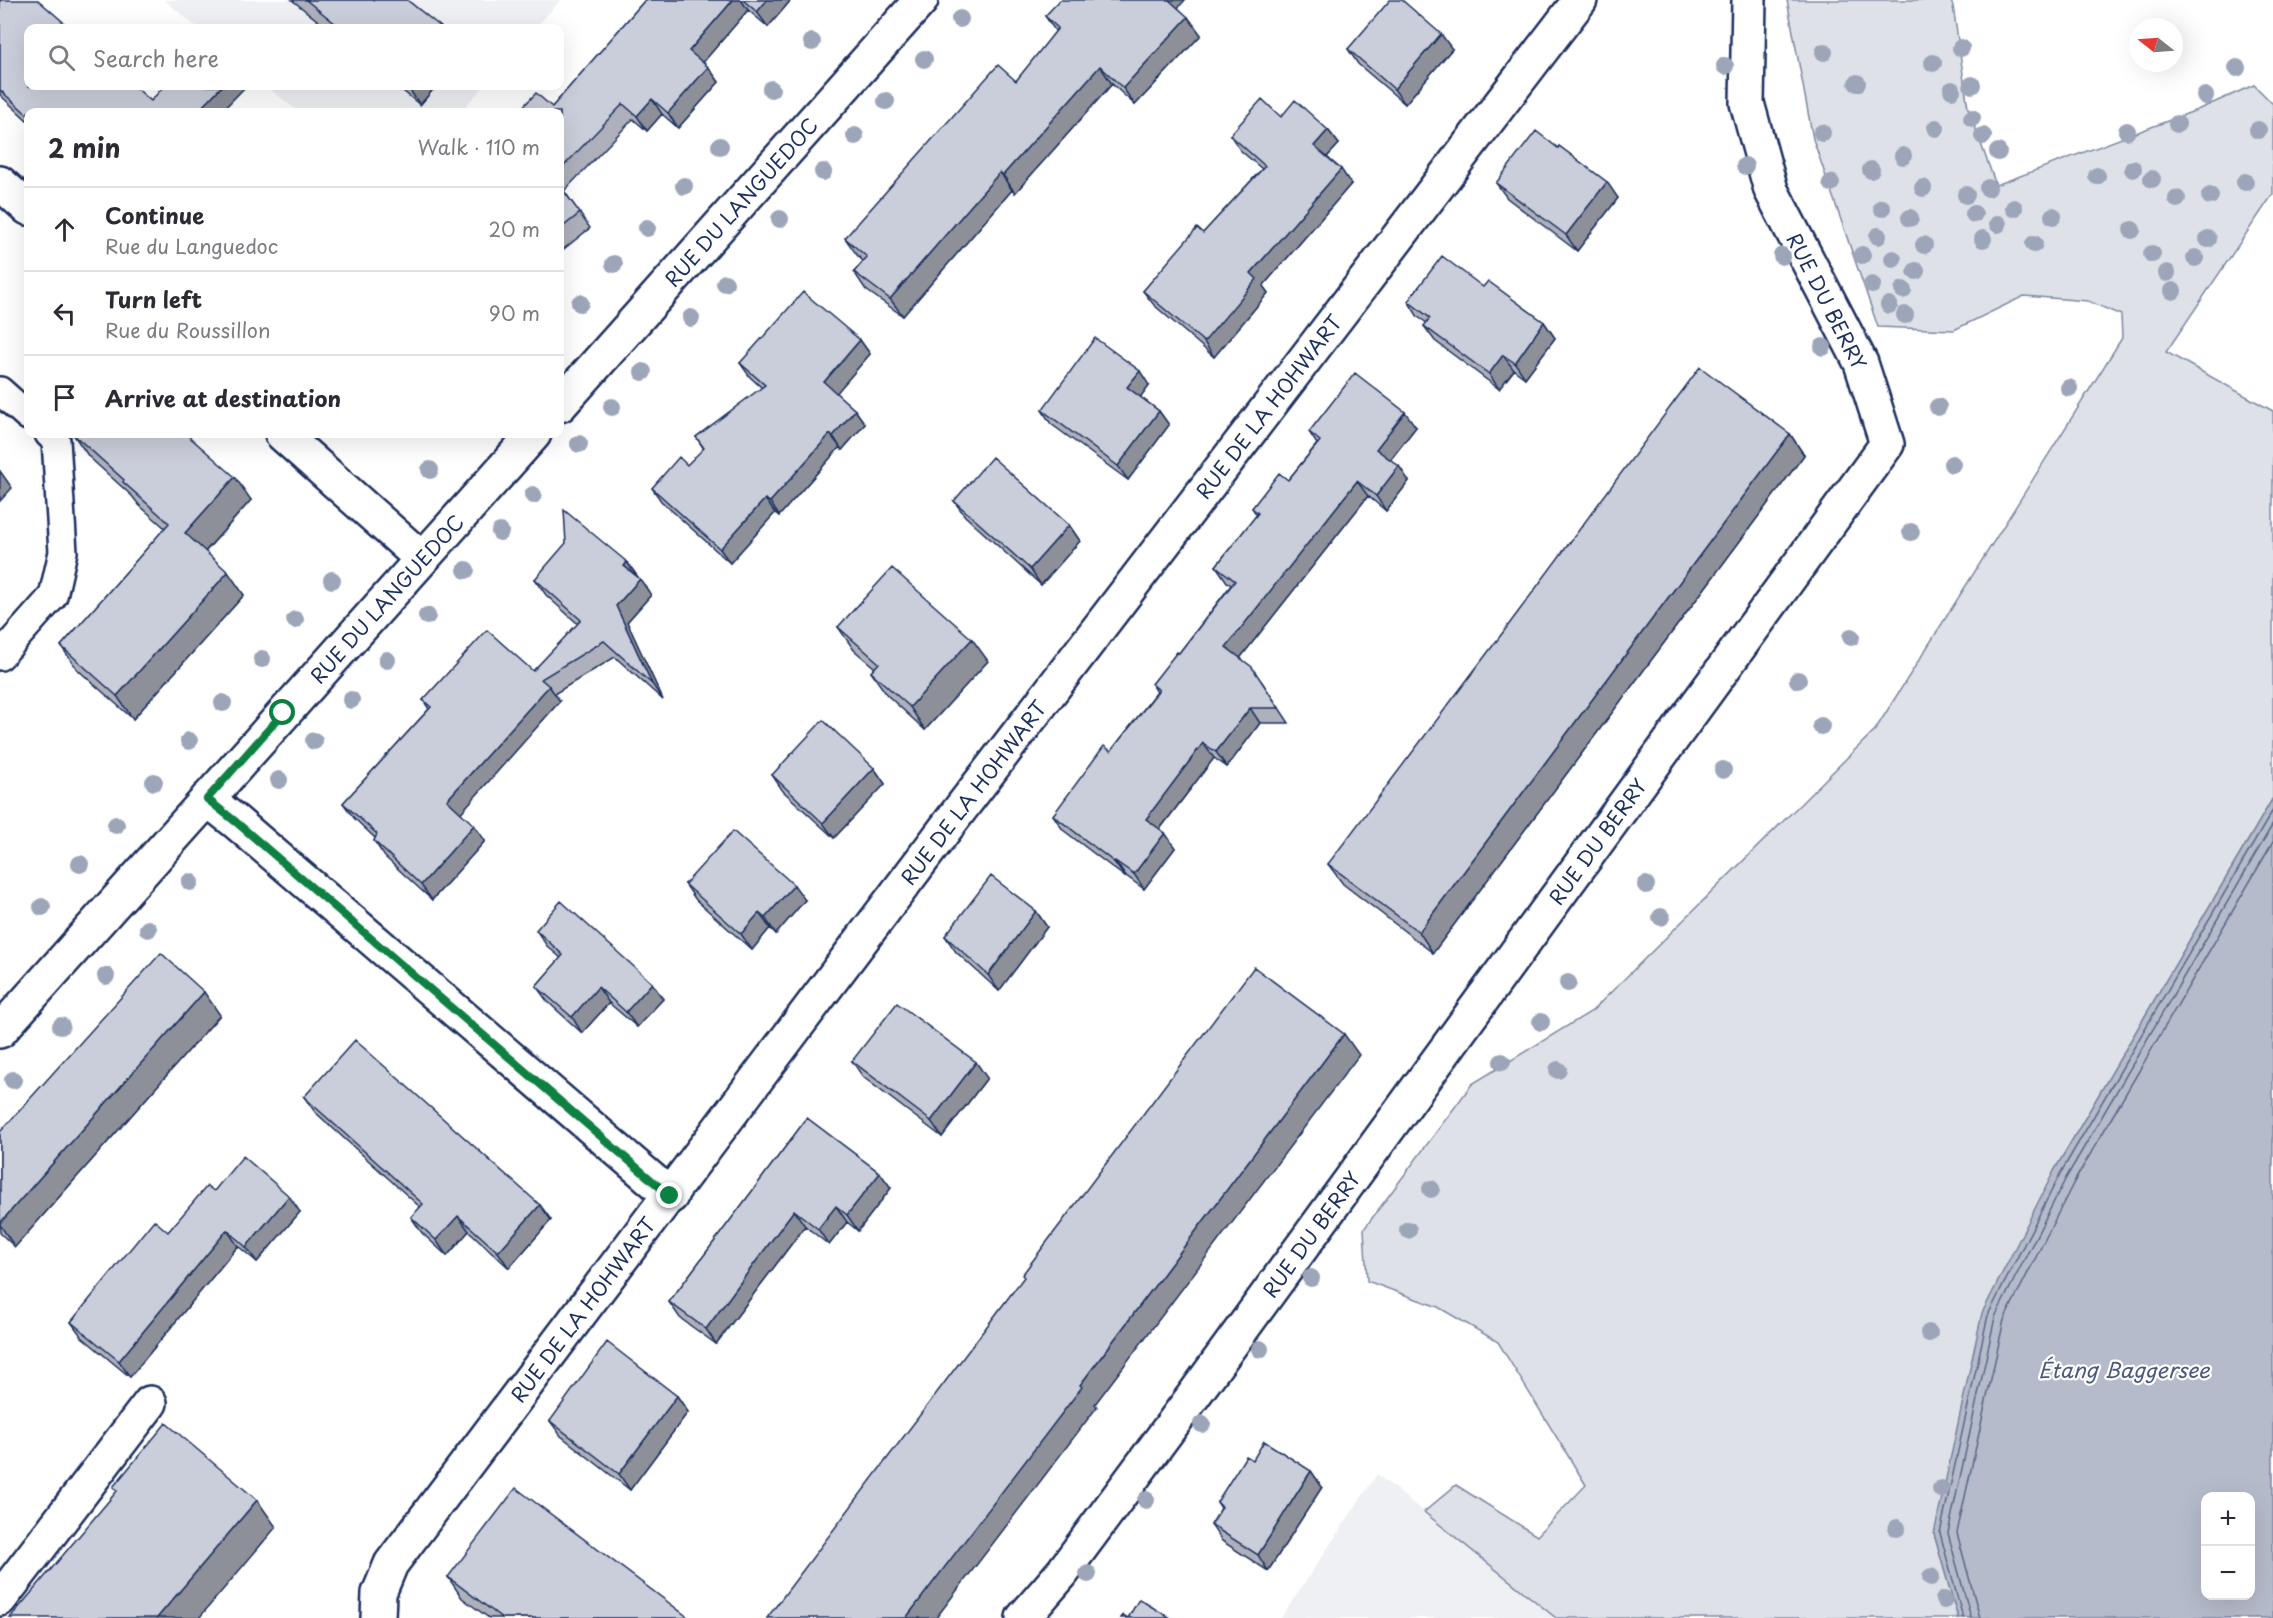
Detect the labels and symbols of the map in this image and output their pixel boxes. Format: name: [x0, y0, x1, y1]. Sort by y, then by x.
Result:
north arrow: [2129, 18, 2183, 72]
street label: RUE DU LANGUEDOC: [657, 111, 825, 293]
street label: RUE DU BERRY: [1780, 227, 1874, 375]
street label: RUE DE LA HOHWART: [1188, 308, 1349, 505]
street label: RUE DU LANGUEDOC: [303, 508, 470, 690]
street label: RUE DE LA HOHWART: [893, 694, 1054, 891]
route start: [269, 699, 295, 725]
street label: RUE DU BERRY: [1541, 772, 1654, 911]
street label: RUE DU BERRY: [1255, 1165, 1367, 1304]
route end: [656, 1182, 682, 1208]
street label: RUE DE LA HOHWART: [503, 1211, 663, 1408]
water label: Étang Baggersee: [2038, 1353, 2211, 1385]

